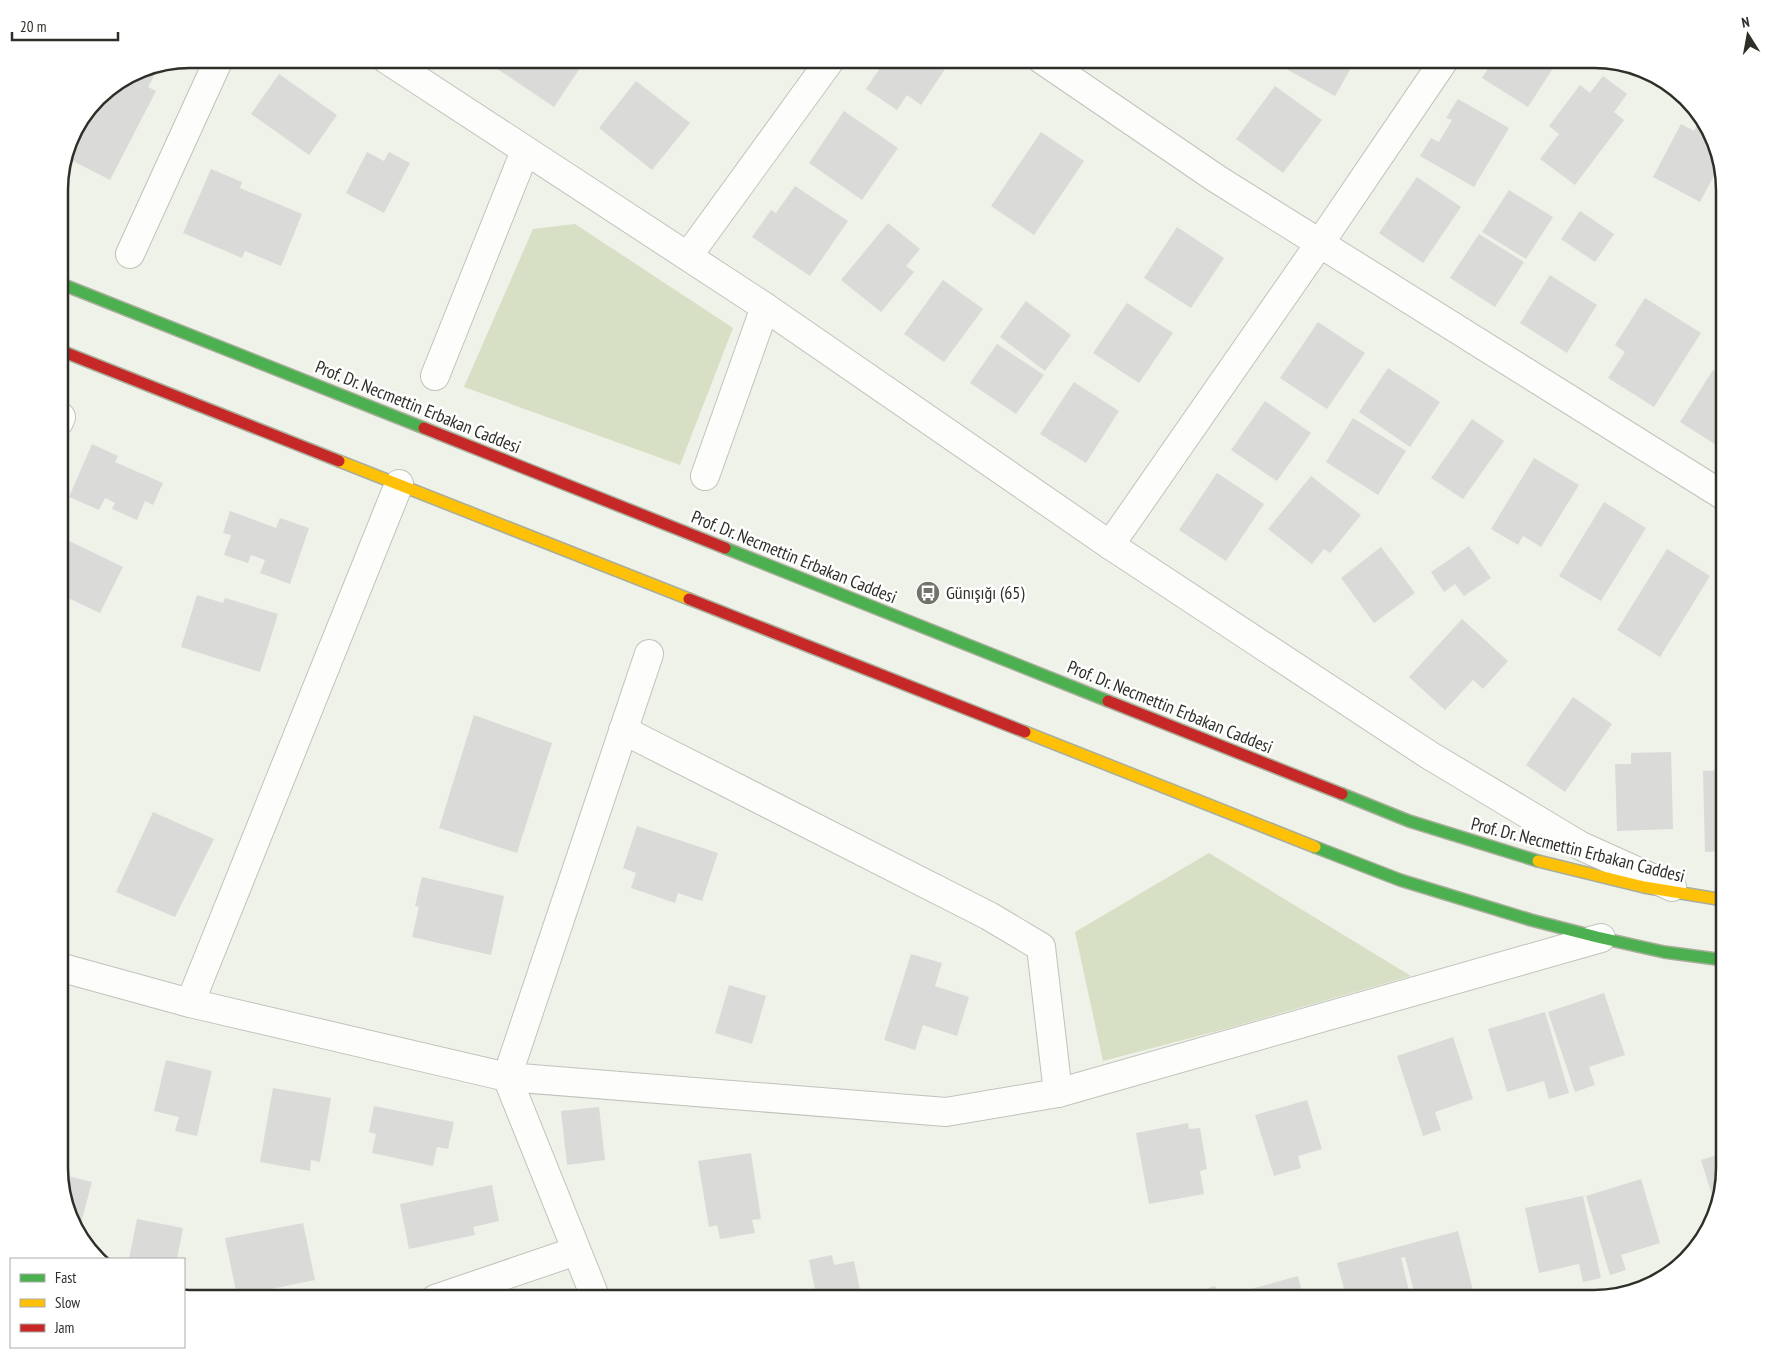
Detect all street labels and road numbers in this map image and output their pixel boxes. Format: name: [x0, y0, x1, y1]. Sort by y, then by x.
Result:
street label: Prof. Dr. Necmettin Erbakan Caddesi: [312, 355, 524, 458]
street label: Prof. Dr. Necmettin Erbakan Caddesi: [688, 505, 900, 608]
street label: Prof. Dr. Necmettin Erbakan Caddesi: [1064, 655, 1276, 758]
street label: Prof. Dr. Necmettin Erbakan Caddesi: [1469, 812, 1687, 887]

